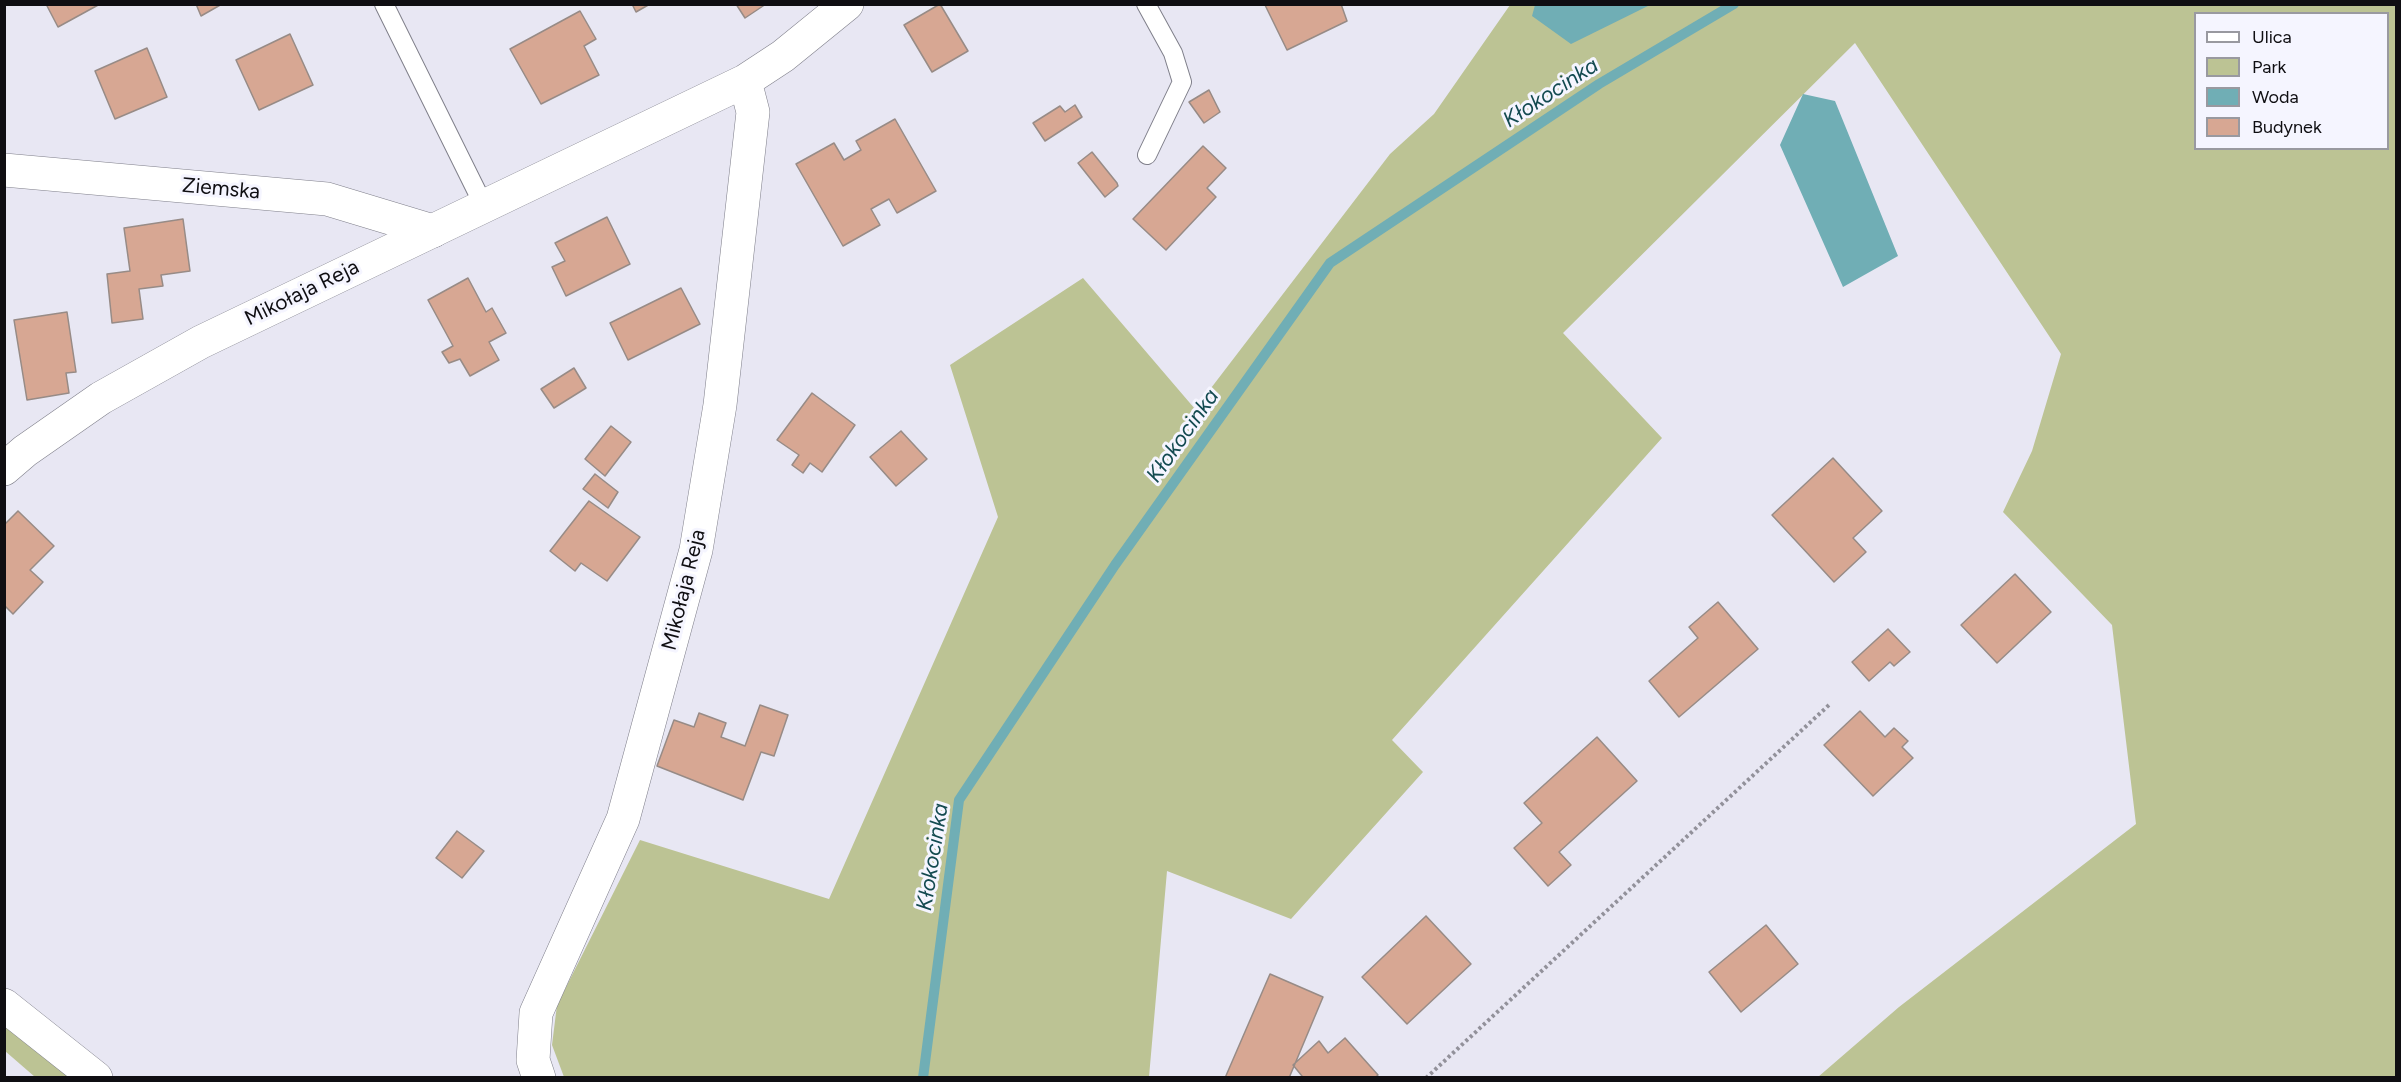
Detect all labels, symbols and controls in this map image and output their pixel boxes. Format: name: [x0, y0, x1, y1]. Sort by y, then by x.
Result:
legend: [2194, 12, 2389, 150]
text: Ulica: [2252, 26, 2292, 48]
water label: Kłokocinka: [1498, 52, 1604, 134]
text: Park: [2252, 56, 2286, 78]
text: Woda: [2252, 86, 2299, 108]
text: Budynek: [2252, 116, 2322, 138]
street label: Ziemska: [181, 173, 261, 205]
street label: Mikołaja Reja: [241, 255, 363, 331]
water label: Kłokocinka: [1141, 384, 1225, 488]
street label: Mikołaja Reja: [657, 527, 711, 653]
water label: Kłokocinka: [911, 801, 955, 913]

